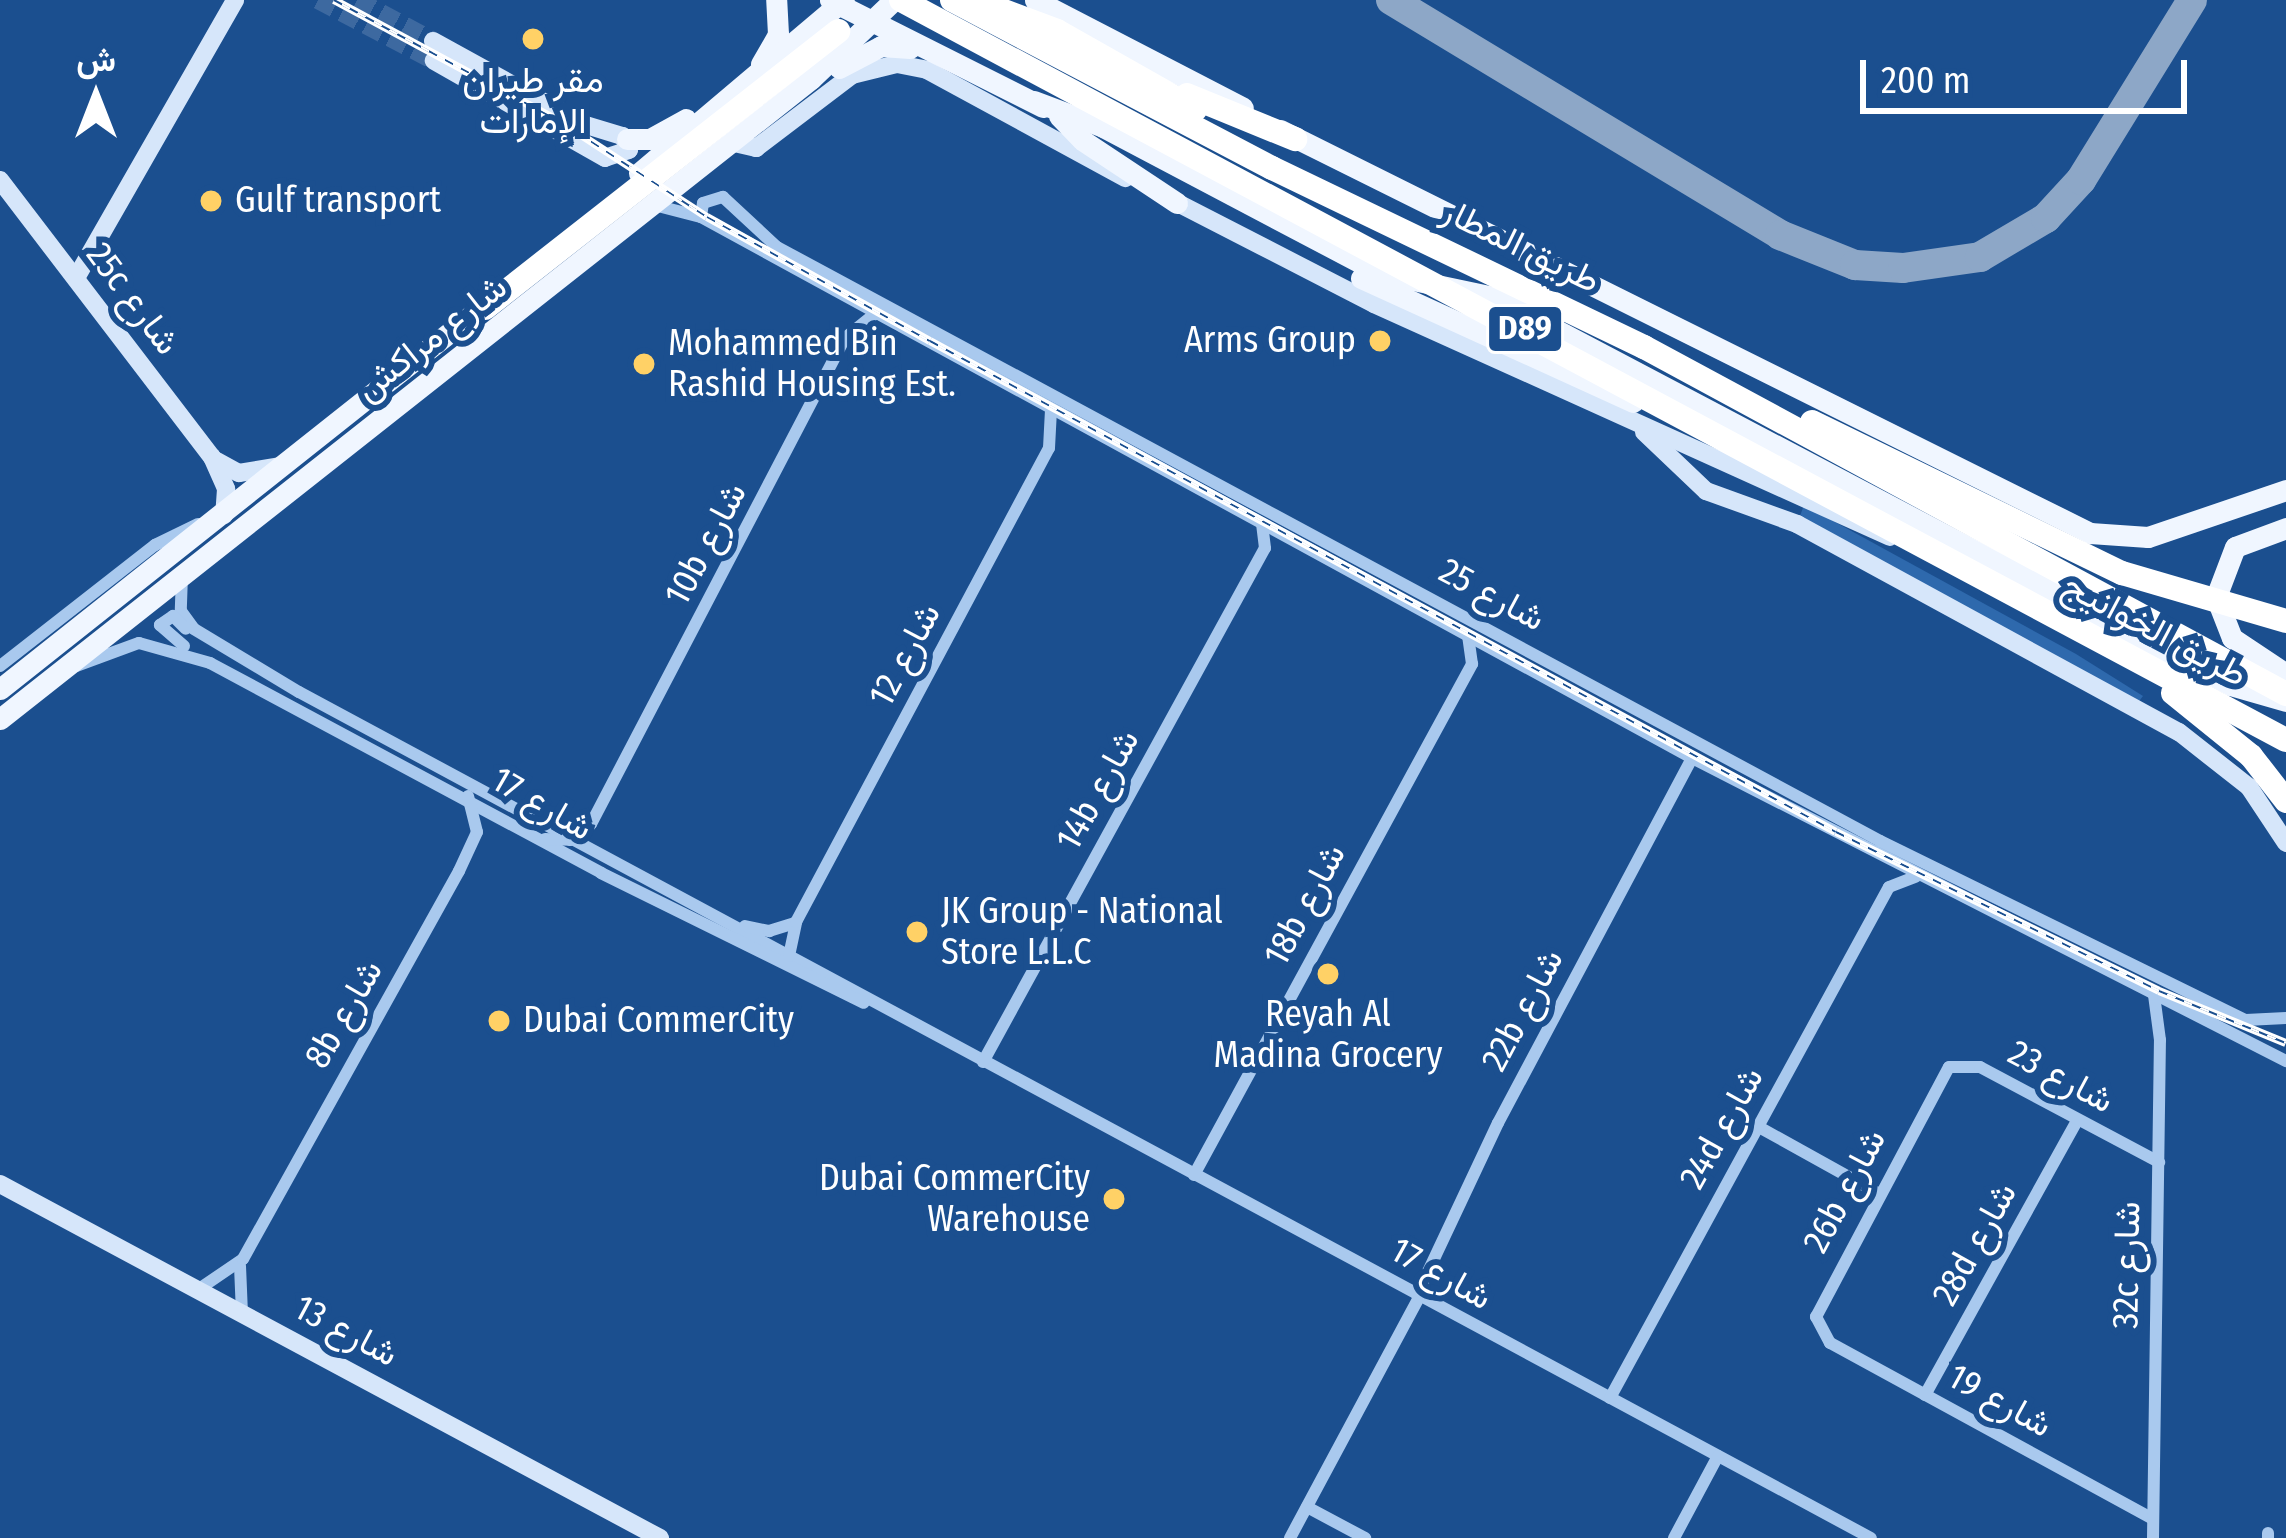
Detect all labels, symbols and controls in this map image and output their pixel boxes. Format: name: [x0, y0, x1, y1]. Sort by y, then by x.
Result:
marker: مقر طيران الإمارات: [520, 26, 546, 52]
north arrow: [36, 36, 156, 156]
scale bar: [1866, 36, 2193, 110]
text: ش: [76, 40, 116, 80]
place label: مقر طيران الإمارات: [462, 58, 604, 143]
text: 200 m: [1881, 59, 1971, 103]
place label: Gulf transport: [235, 179, 441, 223]
marker: Gulf transport: [198, 188, 224, 214]
street label: طريق المطار: [1435, 189, 1607, 303]
street label: 25c شارع: [77, 235, 189, 363]
street label: شارع مراكش: [347, 265, 515, 411]
road number: D89: [1486, 302, 1564, 356]
place label: Arms Group: [1184, 319, 1356, 363]
place label: Mohammed Bin Rashid Housing Est.: [668, 321, 956, 406]
marker: Arms Group: [1367, 328, 1393, 354]
marker: Mohammed Bin Rashid Housing Est.: [631, 351, 657, 377]
street label: 10b شارع: [656, 475, 756, 613]
street label: شارع 25: [1432, 549, 1552, 641]
street label: طريق الخوانيج: [2055, 563, 2255, 697]
street label: شارع 12: [860, 596, 950, 714]
street label: 14b شارع: [1047, 722, 1149, 858]
street label: شارع 17: [484, 758, 600, 850]
street label: 18b شارع: [1255, 837, 1355, 973]
place label: JK Group - National Store L.L.C: [941, 889, 1223, 974]
marker: JK Group - National Store L.L.C: [904, 919, 930, 945]
street label: 22b شارع: [1473, 942, 1573, 1078]
street label: 8b شارع: [296, 952, 392, 1076]
marker: Reyah Al Madina Grocery: [1315, 961, 1341, 987]
place label: Reyah Al Madina Grocery: [1214, 992, 1442, 1077]
place label: Dubai CommerCity: [523, 999, 794, 1043]
marker: Dubai CommerCity: [486, 1008, 512, 1034]
street label: شارع 23: [2001, 1031, 2121, 1123]
street label: 24d شارع: [1671, 1059, 1773, 1197]
street label: 26b شارع: [1795, 1122, 1895, 1260]
place label: Dubai CommerCity Warehouse: [819, 1156, 1090, 1241]
street label: 28d شارع: [1924, 1175, 2026, 1313]
marker: Dubai CommerCity Warehouse: [1101, 1186, 1127, 1212]
street label: 32c شارع: [2104, 1201, 2150, 1329]
street label: شارع 17: [1383, 1229, 1499, 1319]
street label: شارع 13: [287, 1286, 405, 1376]
street label: شارع 19: [1940, 1355, 2060, 1447]

